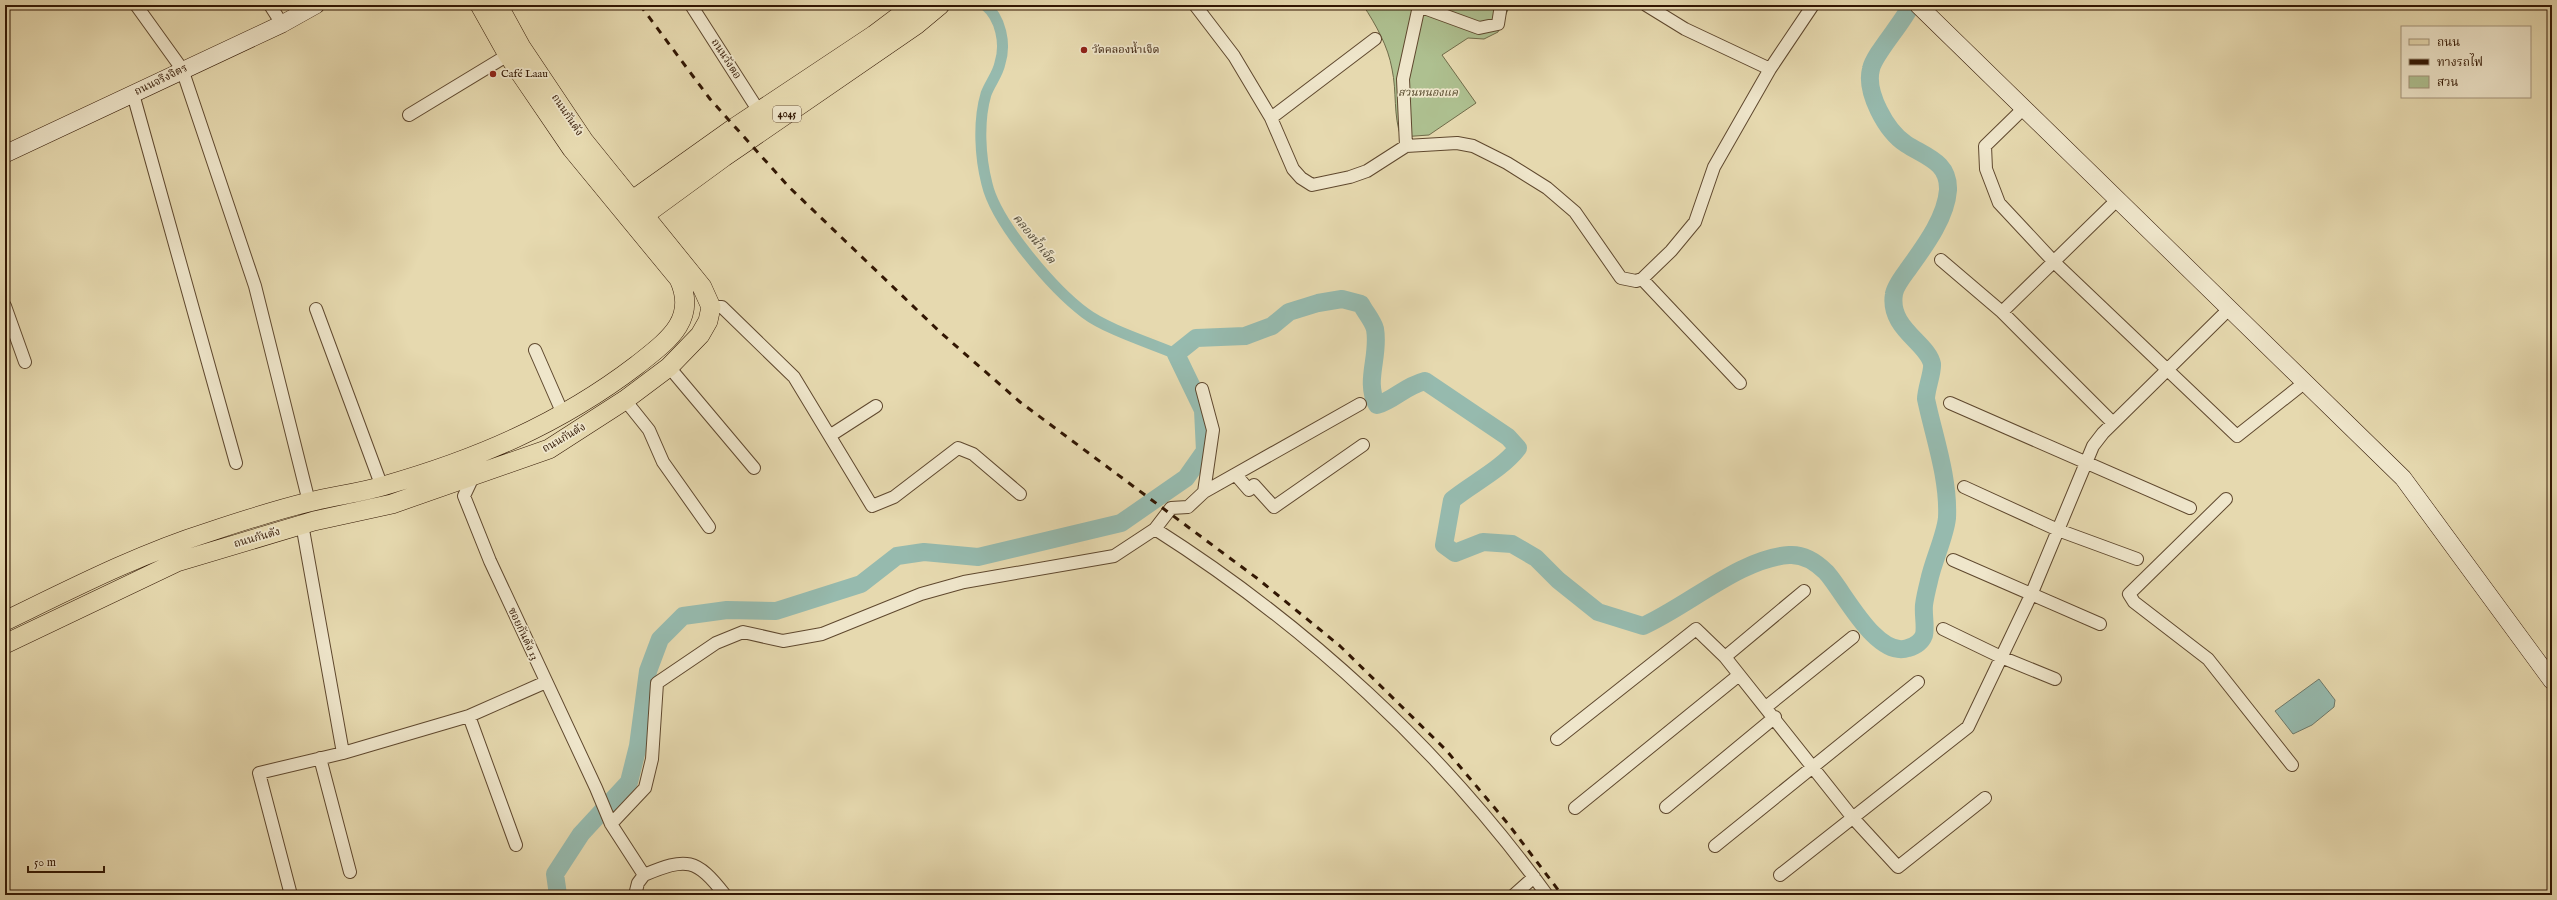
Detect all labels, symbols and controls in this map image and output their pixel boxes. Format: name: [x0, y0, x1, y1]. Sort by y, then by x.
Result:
legend: [2401, 26, 2531, 98]
text: ถนน: [2437, 35, 2460, 50]
street label: ถนนวังตอ: [708, 36, 744, 82]
place label: วัดคลองน้ำเจ็ด: [1092, 41, 1160, 57]
marker: วัดคลองน้ำเจ็ด: [1079, 45, 1089, 55]
text: ทางรถไฟ: [2437, 53, 2483, 70]
street label: ถนนจริงจิตร: [132, 61, 190, 99]
place label: Café Laau: [501, 67, 548, 81]
marker: Café Laau: [488, 69, 498, 79]
text: สวน: [2437, 75, 2459, 90]
park label: สวนหนองแค: [1398, 86, 1459, 100]
street label: ถนนกันตัง: [548, 91, 586, 139]
road number: 4045: [773, 106, 801, 122]
water label: คลองน้ำเจ็ด: [1009, 210, 1060, 267]
street label: ถนนกันตัง: [540, 420, 588, 456]
street label: ถนนกันตัง: [232, 525, 282, 551]
street label: ซอยกันตัง 13: [505, 605, 541, 663]
scale bar: [28, 848, 104, 874]
text: 50 m: [34, 855, 56, 870]

